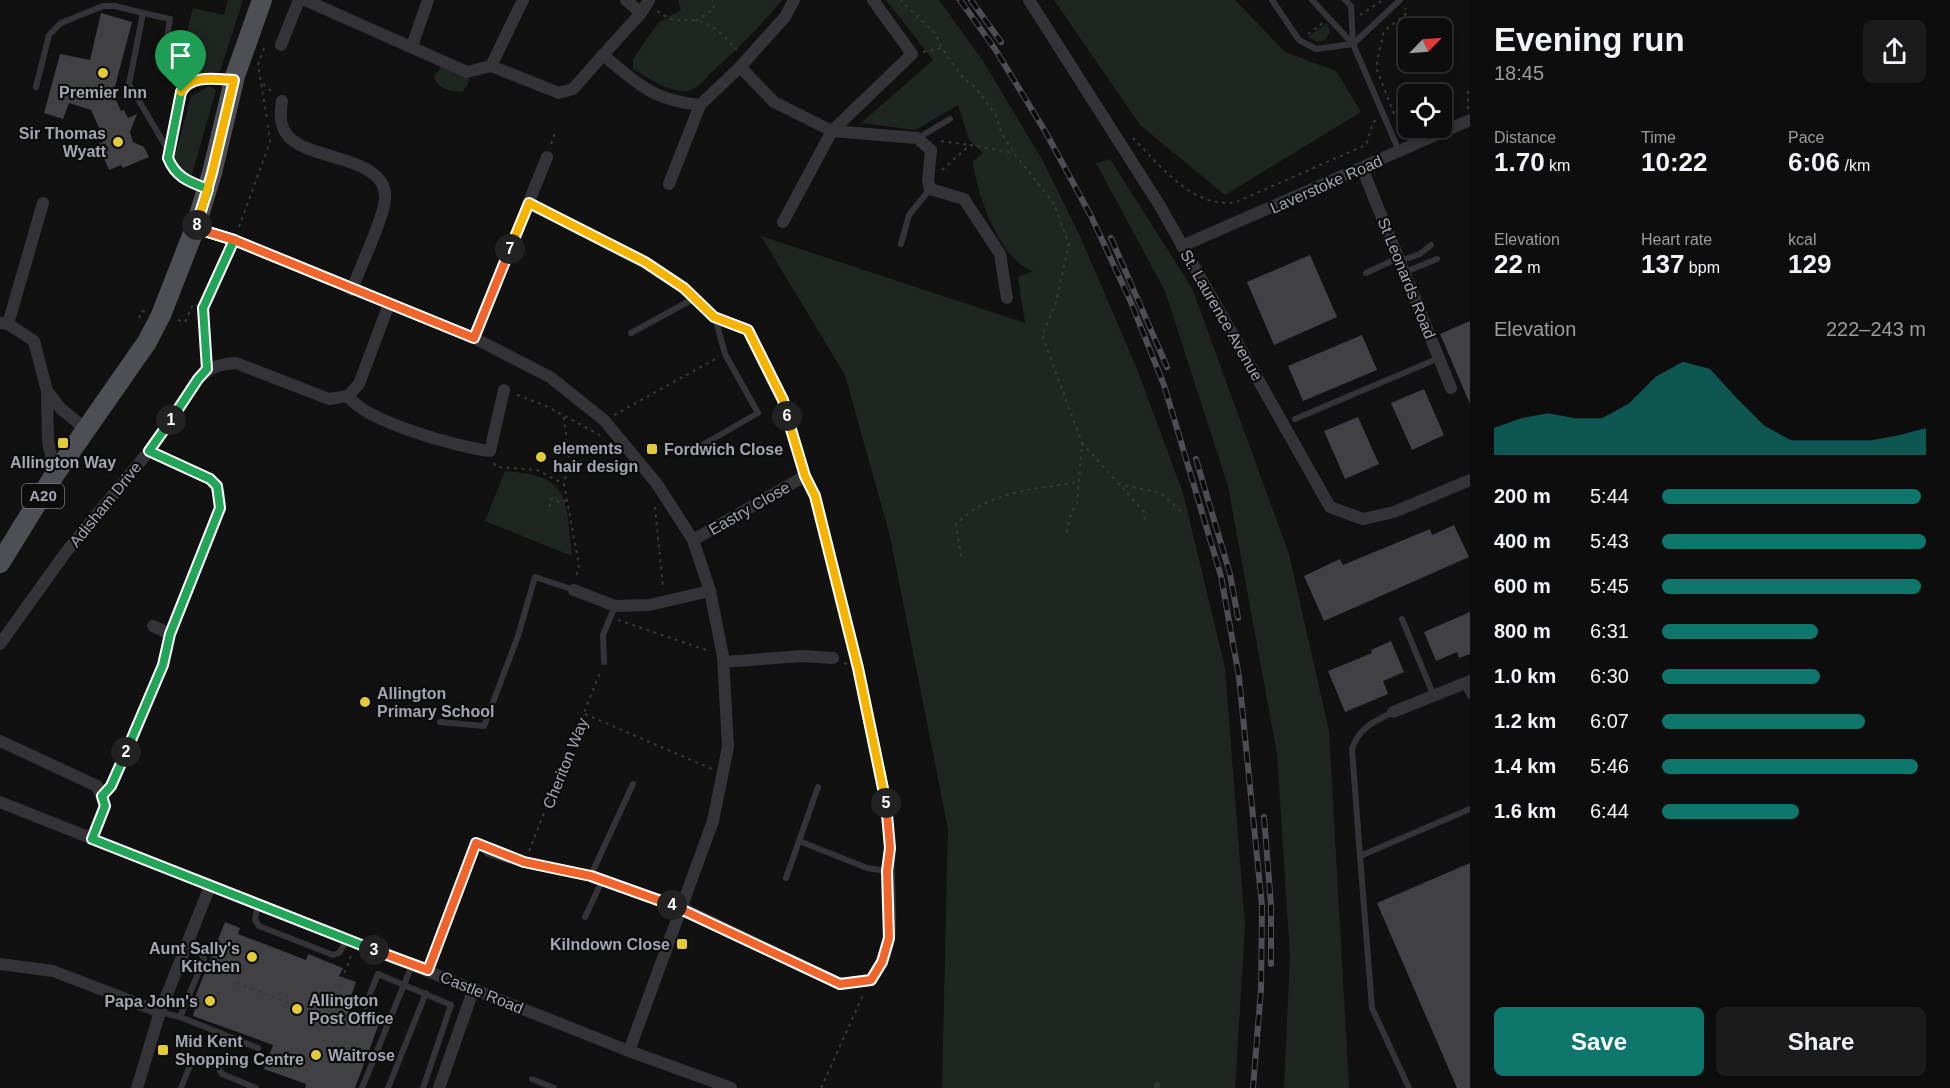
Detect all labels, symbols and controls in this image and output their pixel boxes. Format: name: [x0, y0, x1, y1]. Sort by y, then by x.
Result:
north arrow: [1398, 18, 1452, 72]
map controls: [1398, 18, 1452, 138]
button: share: [1863, 20, 1926, 83]
text: Evening run: [1494, 21, 1685, 58]
pin: [155, 30, 206, 92]
icon: arrive: [164, 39, 197, 72]
text: 18:45: [1494, 62, 1544, 84]
marker: Premier Inn: [96, 66, 110, 80]
place label: Premier Inn: [59, 84, 147, 101]
button: locate: [1398, 84, 1452, 138]
place label: Sir Thomas Wyatt: [19, 125, 107, 160]
text: Distance: [1494, 129, 1556, 146]
text: Time: [1641, 129, 1676, 146]
text: Pace: [1788, 129, 1824, 146]
marker: Sir Thomas Wyatt: [111, 135, 125, 149]
text: 1.70: [1494, 147, 1545, 177]
text: 10:22: [1641, 147, 1708, 177]
text: 6:06: [1788, 147, 1840, 177]
street label: Laverstoke Road: [1267, 152, 1385, 217]
text: km: [1545, 157, 1570, 174]
text: /km: [1840, 157, 1870, 174]
pin: 8: [182, 210, 212, 240]
street label: St Leonards Road: [1374, 215, 1439, 341]
text: 8: [193, 216, 201, 233]
text: Elevation: [1494, 231, 1560, 248]
text: Heart rate: [1641, 231, 1712, 248]
text: kcal: [1788, 231, 1816, 248]
pin: 7: [495, 234, 525, 264]
text: 7: [506, 240, 514, 257]
street label: St. Laurence Avenue: [1177, 247, 1266, 384]
text: 22: [1494, 249, 1523, 279]
text: 137: [1641, 249, 1684, 279]
text: 129: [1788, 249, 1831, 279]
text: m: [1523, 259, 1541, 276]
text: bpm: [1684, 259, 1720, 276]
text: Elevation: [1494, 318, 1576, 340]
text: 222–243 m: [1826, 318, 1926, 340]
pin: 6: [772, 401, 802, 431]
pin: 1: [156, 405, 186, 435]
text: 6: [783, 407, 791, 424]
text: 1: [167, 411, 175, 428]
marker: Allington Way: [56, 436, 70, 450]
place label: elements hair design: [553, 440, 638, 475]
place label: Fordwich Close: [664, 441, 783, 458]
marker: Fordwich Close: [645, 442, 659, 456]
marker: elements hair design: [534, 450, 548, 464]
place label: Allington Way: [10, 454, 116, 471]
street label: Adisham Drive: [66, 458, 145, 550]
street label: Eastry Close: [706, 478, 793, 538]
road number: A20: [22, 484, 64, 508]
text: 200 m: [1494, 485, 1551, 507]
text: 5:44: [1590, 485, 1629, 507]
text: 400 m: [1494, 530, 1551, 552]
text: 5:43: [1590, 530, 1629, 552]
text: 600 m: [1494, 575, 1551, 597]
text: 5:45: [1590, 575, 1629, 597]
text: 800 m: [1494, 620, 1551, 642]
text: 6:31: [1590, 620, 1629, 642]
text: 1.0 km: [1494, 665, 1556, 687]
text: 6:30: [1590, 665, 1629, 687]
place label: Allington Primary School: [377, 685, 494, 720]
marker: Allington Primary School: [358, 695, 372, 709]
text: 1.2 km: [1494, 710, 1556, 732]
text: 6:07: [1590, 710, 1629, 732]
street label: Cheriton Way: [540, 715, 591, 811]
pin: 2: [111, 737, 141, 767]
text: 2: [122, 743, 130, 760]
text: 1.4 km: [1494, 755, 1556, 777]
text: 5:46: [1590, 755, 1629, 777]
pin: 5: [871, 788, 901, 818]
text: 5: [882, 794, 890, 811]
text: 1.6 km: [1494, 800, 1556, 822]
text: 6:44: [1590, 800, 1629, 822]
pin: 4: [657, 890, 687, 920]
text: 4: [668, 896, 676, 913]
pin: 3: [359, 935, 389, 965]
place label: Kilndown Close: [550, 936, 670, 953]
marker: Kilndown Close: [675, 937, 689, 951]
place label: Aunt Sally's Kitchen: [149, 940, 240, 975]
text: 3: [370, 941, 378, 958]
marker: Aunt Sally's Kitchen: [245, 950, 259, 964]
street label: Castle Road: [438, 968, 526, 1017]
place label: Allington Post Office: [309, 992, 394, 1027]
place label: Papa John's: [104, 993, 198, 1010]
marker: Papa John's: [203, 994, 217, 1008]
marker: Allington Post Office: [290, 1002, 304, 1016]
button: Save: [1494, 1007, 1704, 1076]
button: Share: [1716, 1007, 1926, 1076]
place label: Mid Kent Shopping Centre: [175, 1033, 304, 1068]
marker: Mid Kent Shopping Centre: [156, 1043, 170, 1057]
place label: Waitrose: [328, 1047, 395, 1064]
marker: Waitrose: [309, 1048, 323, 1062]

